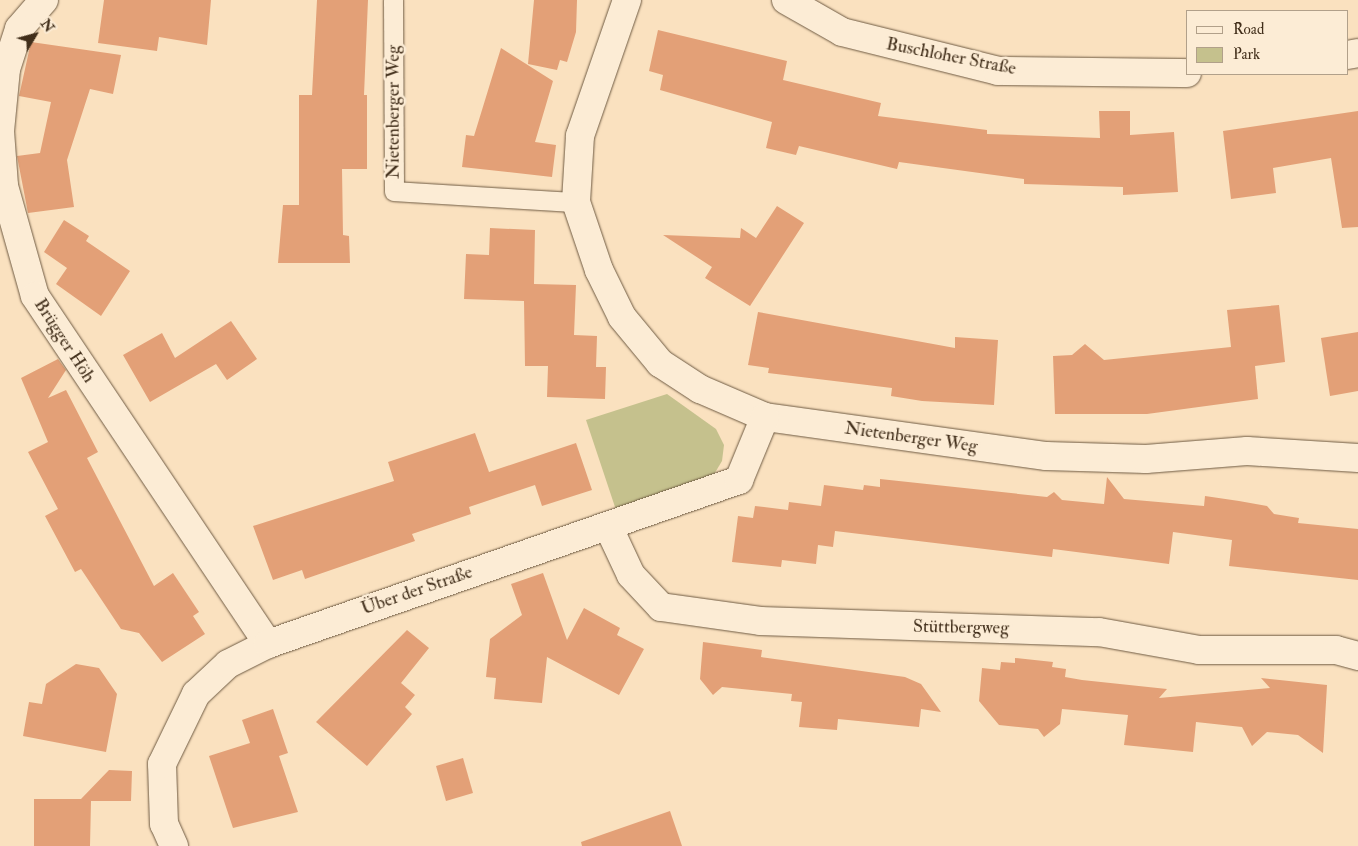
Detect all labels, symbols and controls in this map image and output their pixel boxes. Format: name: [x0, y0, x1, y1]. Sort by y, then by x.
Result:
north arrow: [10, 10, 60, 60]
legend: [1186, 10, 1348, 75]
text: N: [37, 16, 58, 36]
text: Road: [1233, 20, 1264, 39]
street label: Buschloher Straße: [884, 34, 1018, 80]
street label: Nietenberger Weg: [383, 45, 405, 179]
text: Park: [1233, 45, 1260, 64]
street label: Brügger Höh: [29, 295, 99, 387]
street label: Nietenberger Weg: [843, 418, 979, 458]
street label: Über der Straße: [359, 562, 475, 620]
street label: Stüttbergweg: [913, 616, 1009, 640]

